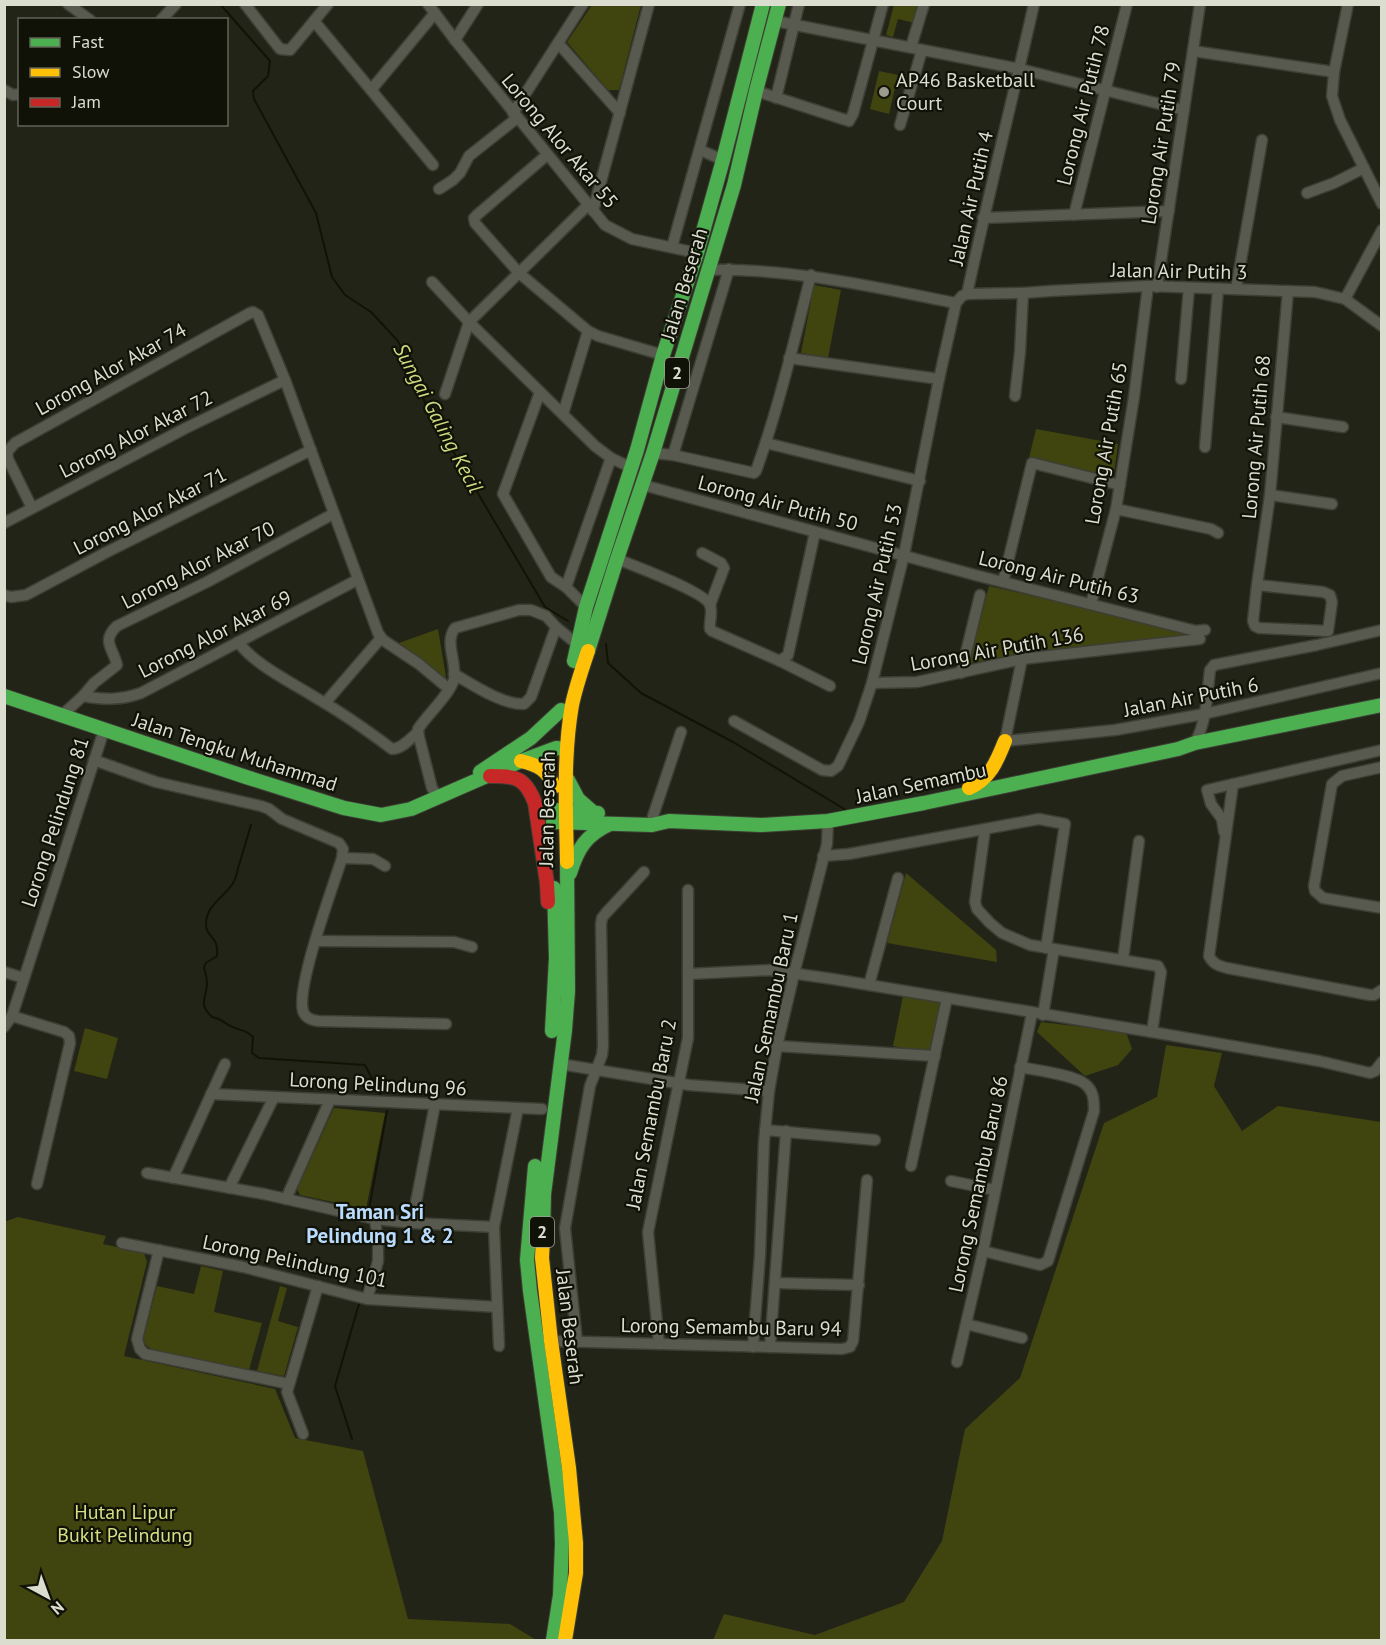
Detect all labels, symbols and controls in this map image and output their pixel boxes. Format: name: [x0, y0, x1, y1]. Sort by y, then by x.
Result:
legend: [18, 18, 228, 126]
street label: Lorong Air Putih 78: [1050, 22, 1116, 188]
text: Fast: [72, 30, 104, 53]
text: Slow: [72, 60, 110, 83]
street label: Lorong Air Putih 79: [1135, 60, 1187, 226]
place label: AP46 Basketball Court: [896, 67, 1035, 116]
street label: Lorong Alor Akar 55: [496, 68, 624, 214]
marker: AP46 Basketball Court: [877, 85, 891, 99]
text: Jam: [71, 90, 101, 113]
street label: Jalan Air Putih 4: [943, 128, 999, 269]
street label: Jalan Beserah: [654, 225, 713, 344]
street label: Jalan Air Putih 3: [1109, 257, 1248, 285]
street label: Lorong Alor Akar 74: [31, 317, 191, 421]
water label: Sungai Galing Kecil: [388, 338, 490, 498]
street label: Lorong Air Putih 68: [1236, 354, 1276, 520]
road number: 2: [665, 358, 689, 388]
street label: Lorong Air Putih 65: [1079, 360, 1133, 526]
street label: Lorong Alor Akar 72: [55, 384, 217, 484]
street label: Lorong Alor Akar 71: [69, 461, 231, 561]
street label: Lorong Air Putih 50: [695, 469, 861, 537]
street label: Lorong Air Putih 53: [846, 501, 908, 667]
street label: Lorong Alor Akar 70: [117, 515, 279, 615]
street label: Lorong Air Putih 63: [976, 544, 1142, 610]
street label: Lorong Alor Akar 69: [134, 584, 296, 684]
street label: Lorong Air Putih 136: [908, 621, 1086, 677]
street label: Jalan Air Putih 6: [1120, 671, 1261, 723]
street label: Jalan Tengku Muhammad: [128, 706, 341, 797]
street label: Lorong Pelindung 81: [15, 734, 95, 910]
street label: Jalan Beserah: [533, 751, 561, 868]
street label: Jalan Semambu: [852, 757, 989, 810]
street label: Jalan Semambu Baru 1: [738, 910, 804, 1105]
street label: Jalan Semambu Baru 2: [620, 1017, 682, 1212]
street label: Lorong Pelindung 96: [289, 1066, 467, 1102]
street label: Lorong Semambu Baru 86: [942, 1073, 1014, 1295]
district label: Taman Sri Pelindung 1 & 2: [306, 1198, 454, 1249]
road number: 2: [530, 1217, 554, 1247]
street label: Lorong Pelindung 101: [200, 1229, 390, 1293]
street label: Jalan Beserah: [550, 1267, 590, 1386]
street label: Lorong Semambu Baru 94: [620, 1312, 842, 1342]
park label: Hutan Lipur Bukit Pelindung: [57, 1499, 193, 1548]
north arrow: [18, 1567, 78, 1627]
text: N: [47, 1597, 68, 1619]

